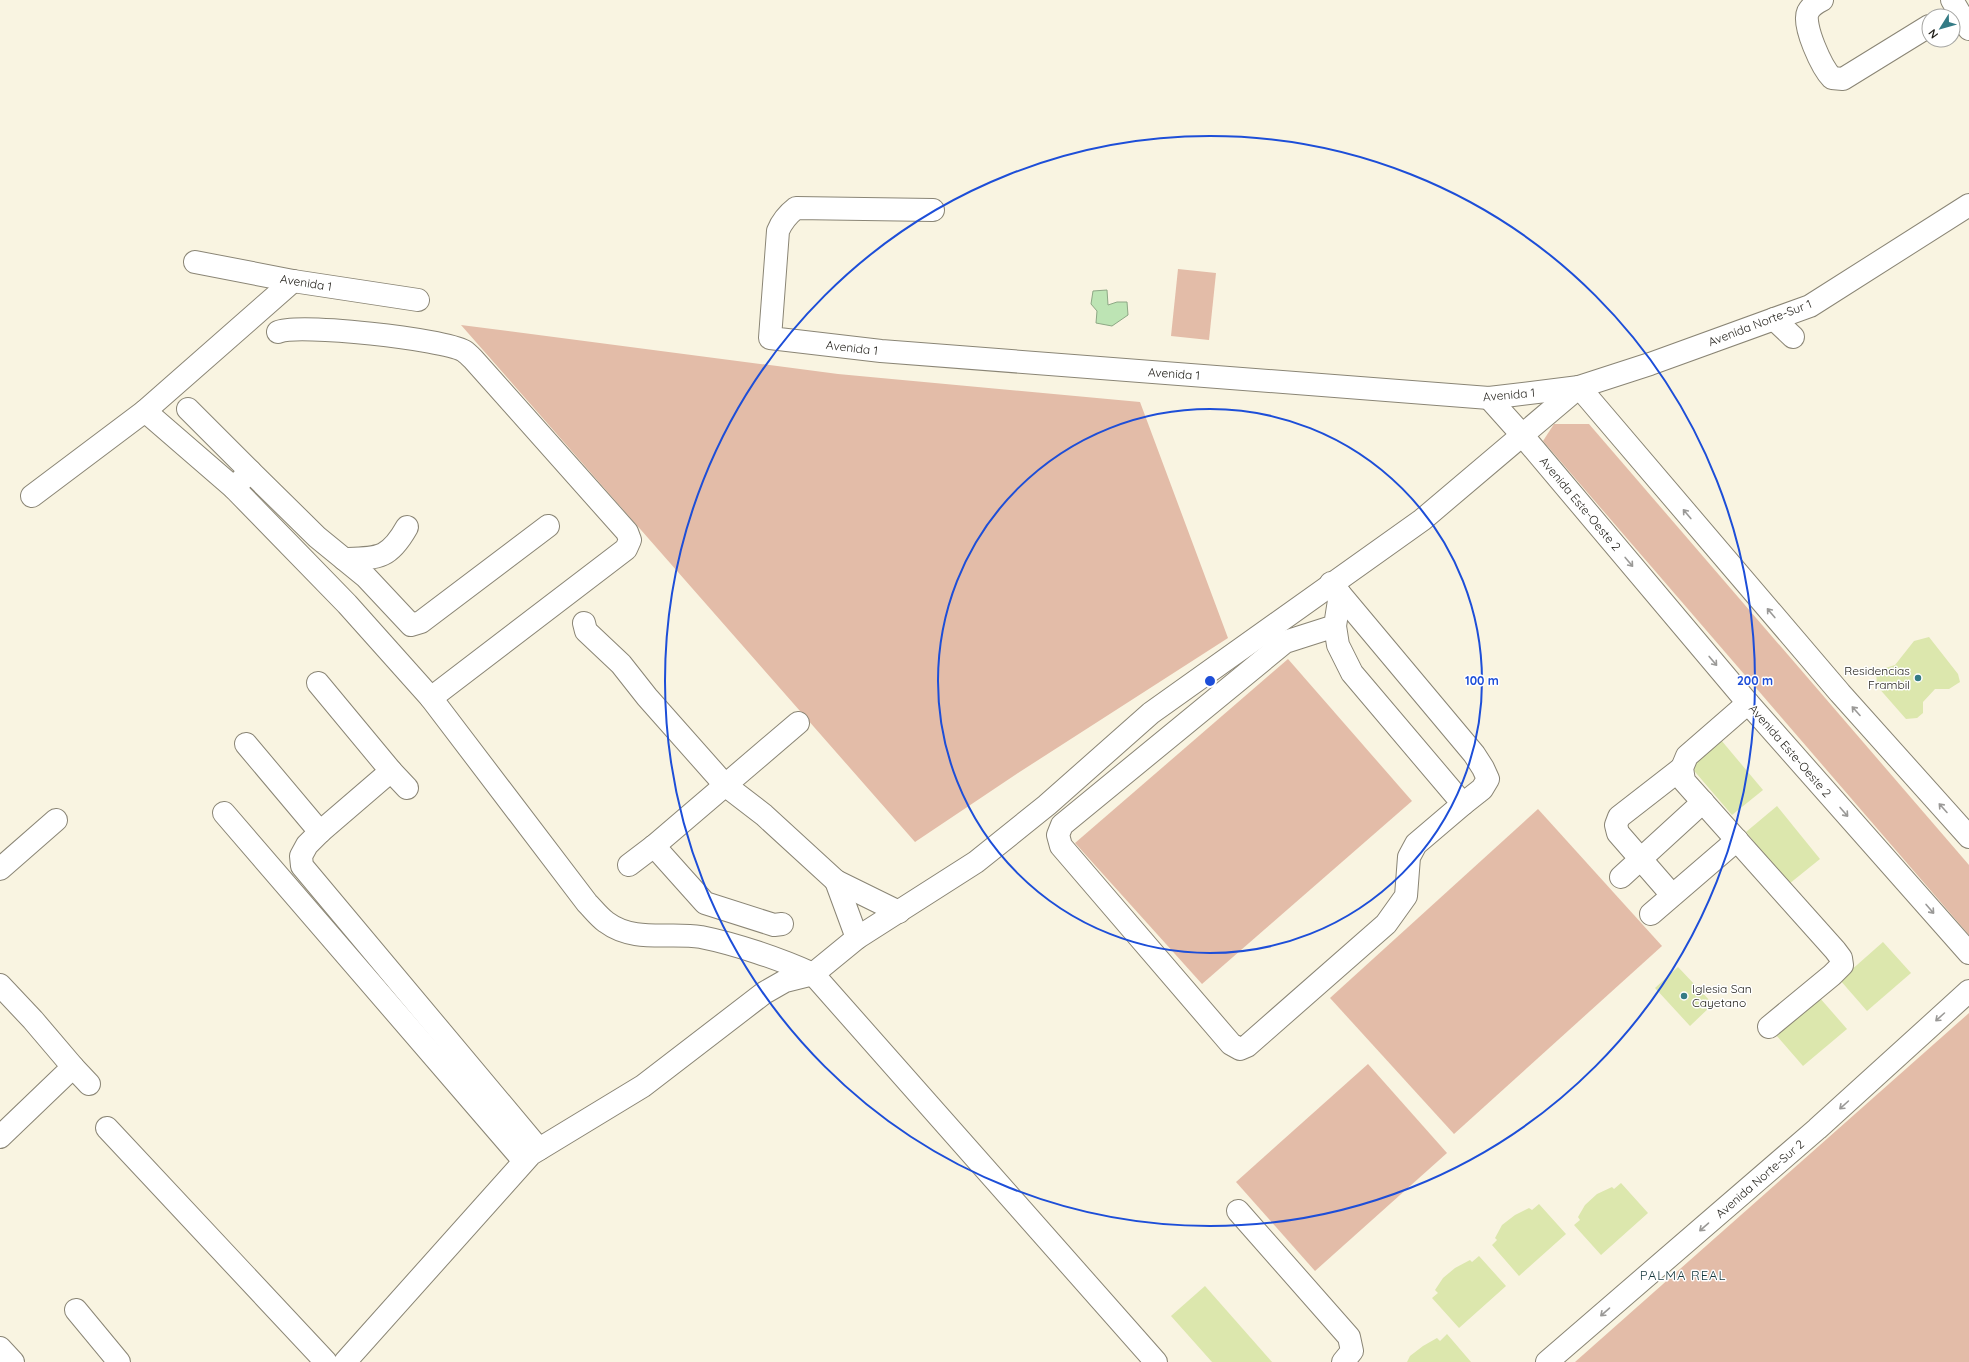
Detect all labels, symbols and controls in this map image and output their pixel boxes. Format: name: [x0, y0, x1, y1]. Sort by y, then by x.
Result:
north arrow: [1921, 8, 1961, 48]
text: N: [1925, 27, 1941, 41]
street label: Avenida 1: [279, 271, 333, 294]
street label: Avenida Norte-Sur 1: [1706, 296, 1814, 349]
street label: Avenida 1: [825, 337, 879, 358]
street label: Avenida 1: [1147, 364, 1201, 383]
street label: Avenida 1: [1482, 385, 1536, 404]
street label: Avenida Este-Oeste 2: [1537, 454, 1624, 554]
one-way arrow: [1682, 509, 1691, 519]
one-way arrow: [1625, 557, 1634, 567]
one-way arrow: [1767, 607, 1776, 618]
one-way arrow: [1708, 656, 1717, 667]
place label: Residencias Frambil: [1844, 663, 1910, 692]
text: 100 m: [1465, 673, 1499, 688]
text: 200 m: [1737, 673, 1773, 688]
marker: Residencias Frambil: [1913, 673, 1923, 683]
centre of rings: [1203, 674, 1217, 688]
street label: Avenida Este-Oeste 2: [1746, 701, 1835, 800]
one-way arrow: [1851, 706, 1861, 716]
one-way arrow: [1938, 803, 1948, 813]
one-way arrow: [1840, 807, 1849, 817]
one-way arrow: [1926, 904, 1935, 915]
place label: Iglesia San Cayetano: [1692, 981, 1752, 1010]
marker: Iglesia San Cayetano: [1679, 991, 1689, 1001]
one-way arrow: [1935, 1013, 1945, 1022]
one-way arrow: [1839, 1100, 1849, 1109]
street label: Avenida Norte-Sur 2: [1712, 1136, 1807, 1221]
one-way arrow: [1698, 1223, 1709, 1232]
district label: PALMA REAL: [1640, 1267, 1726, 1283]
one-way arrow: [1600, 1307, 1610, 1316]

